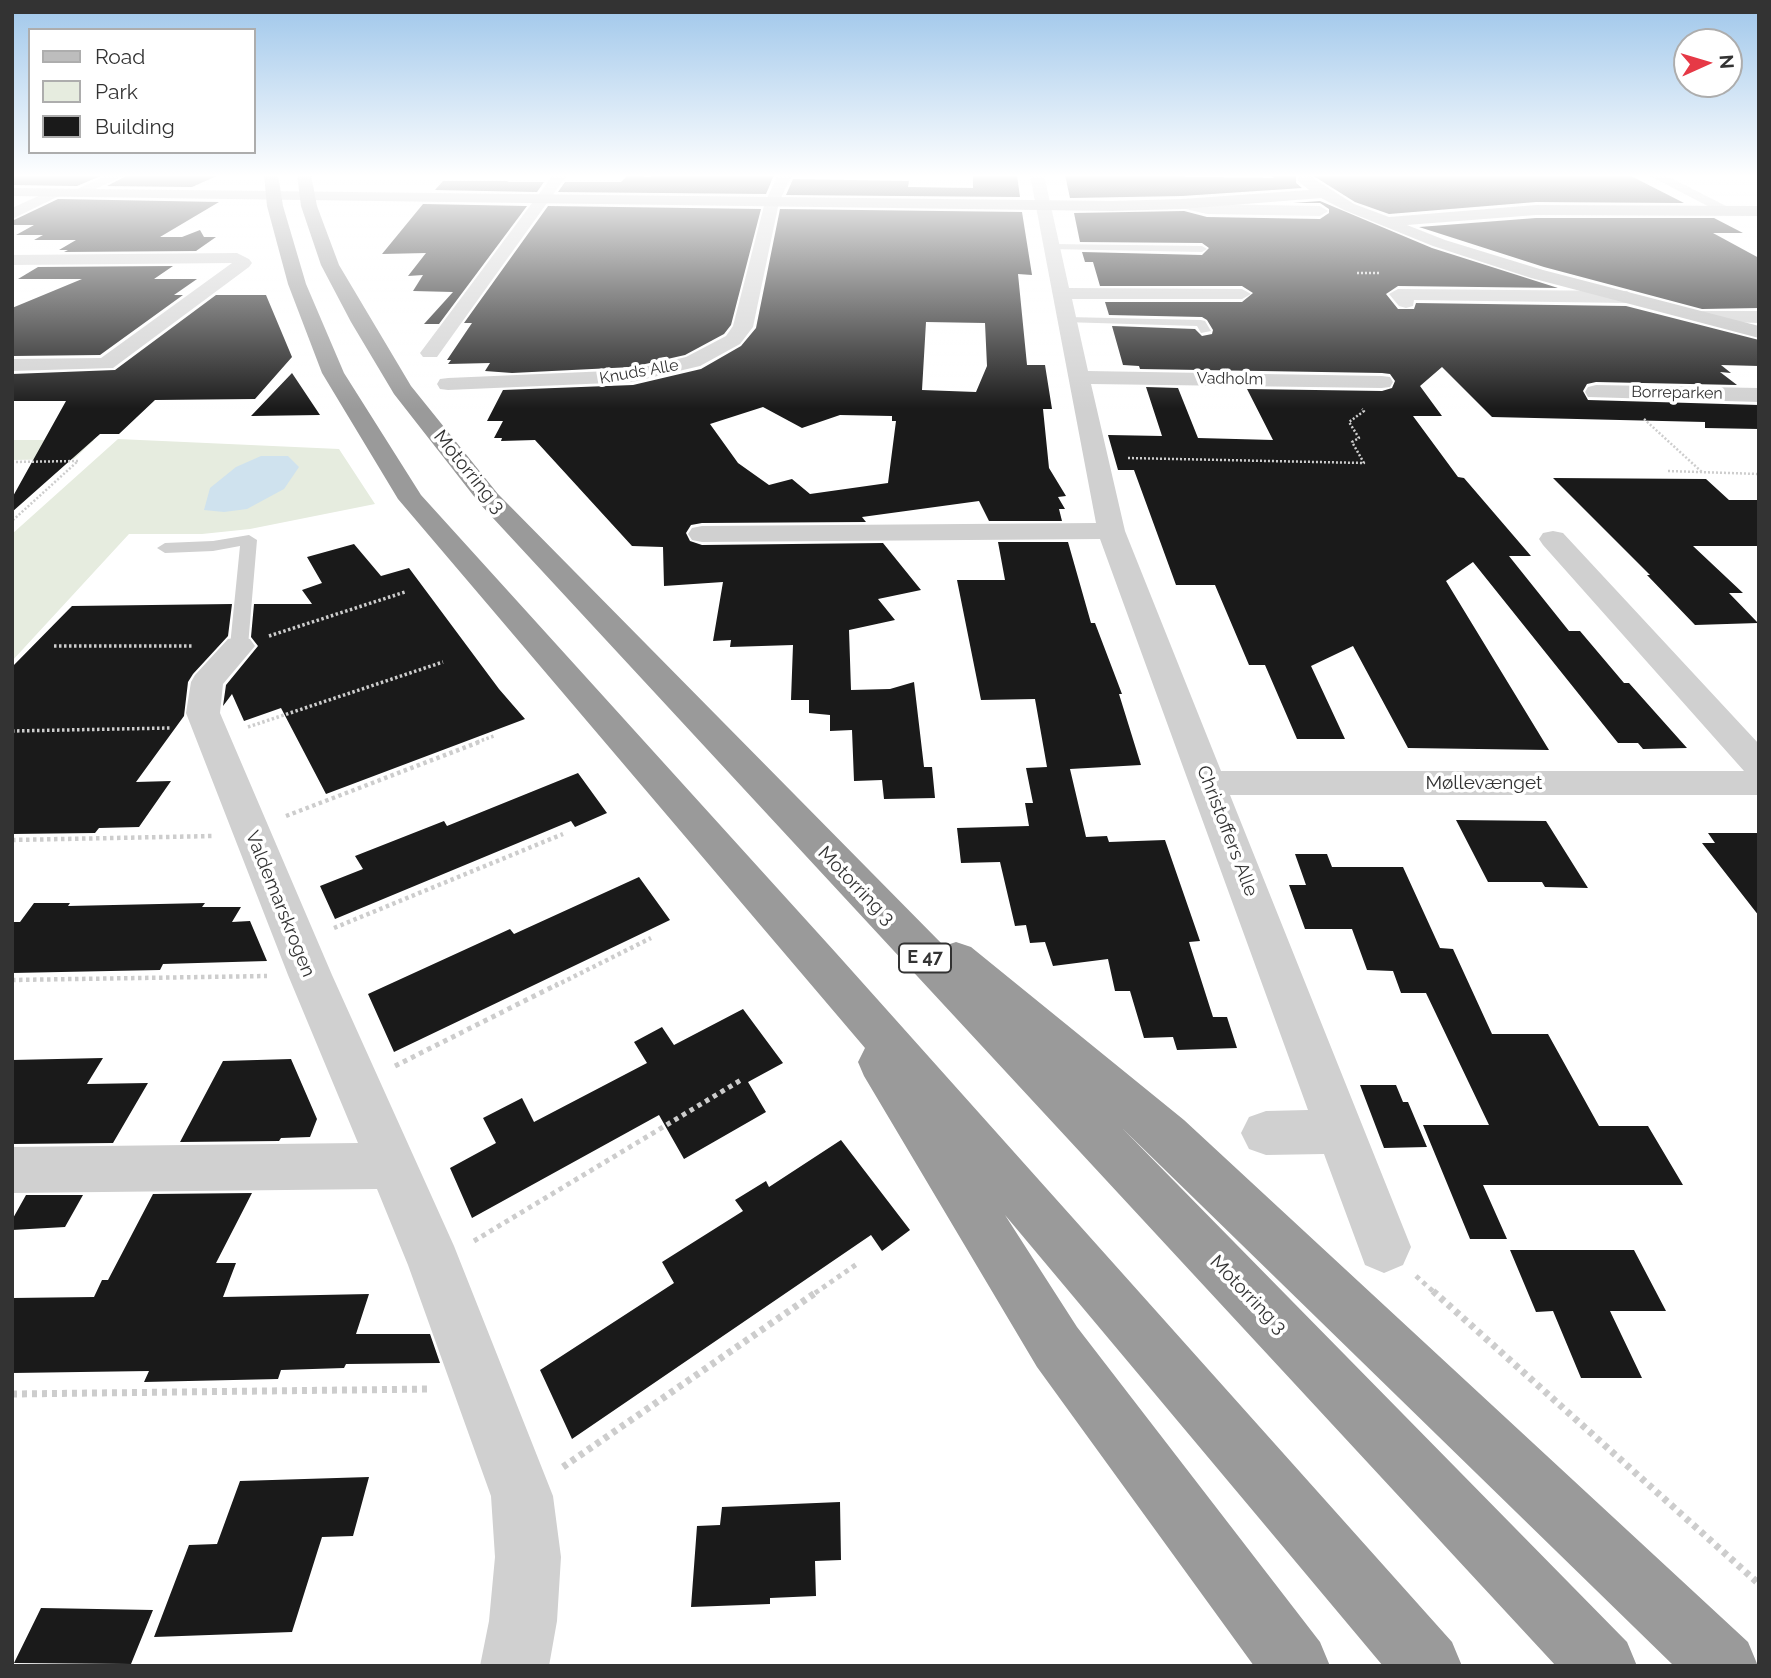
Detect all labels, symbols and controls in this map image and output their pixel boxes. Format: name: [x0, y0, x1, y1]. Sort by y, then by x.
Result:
legend: [28, 28, 256, 154]
north arrow: [1673, 28, 1743, 98]
text: Road: [95, 44, 145, 69]
text: N: [1715, 54, 1738, 70]
text: Park: [95, 79, 138, 104]
text: Building: [95, 114, 175, 139]
street label: Knuds Alle: [598, 356, 680, 388]
street label: Vadholm: [1197, 369, 1263, 389]
street label: Borreparken: [1631, 383, 1723, 403]
street label: Motorring 3: [429, 426, 509, 518]
street label: Christoffers Alle: [1192, 762, 1262, 900]
street label: Møllevænget: [1426, 772, 1542, 794]
street label: Valdemarskrogen: [240, 828, 320, 980]
street label: Motorring 3: [813, 842, 899, 930]
road number: E 47: [899, 944, 951, 973]
street label: Motorring 3: [1205, 1251, 1291, 1339]

